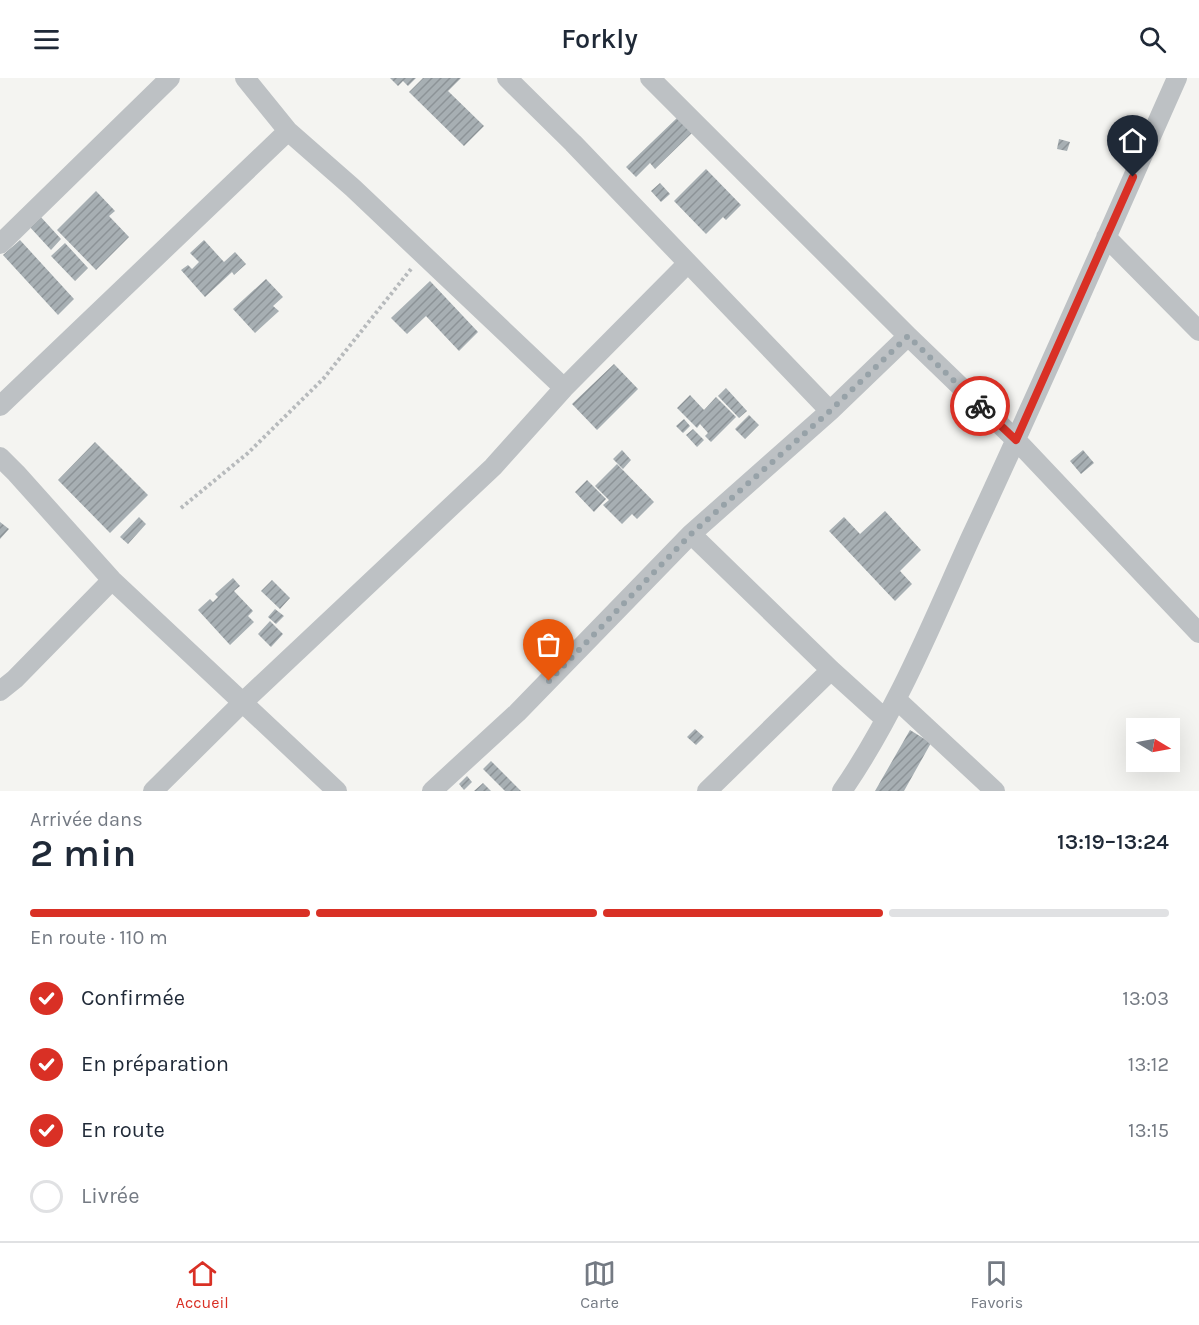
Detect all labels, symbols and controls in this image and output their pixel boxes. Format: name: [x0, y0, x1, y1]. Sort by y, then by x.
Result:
icon: menu: [30, 23, 63, 56]
text: Forkly: [561, 23, 638, 55]
icon: search: [1136, 23, 1169, 56]
pin: [1107, 115, 1158, 177]
icon: home: [1116, 124, 1149, 157]
courier: [950, 376, 1010, 436]
icon: bike: [964, 390, 997, 423]
pin: [523, 619, 574, 681]
icon: bag: [532, 628, 565, 661]
north arrow: [1126, 718, 1180, 772]
map controls: [1126, 718, 1180, 772]
text: Arrivée dans: [30, 808, 143, 831]
text: 13:19–13:24: [1057, 829, 1169, 855]
text: 2 min: [30, 830, 136, 876]
text: En route · 110 m: [30, 926, 168, 949]
icon: check: [30, 982, 63, 1015]
text: Confirmée: [81, 985, 185, 1011]
text: 13:03: [1122, 987, 1169, 1010]
icon: check: [30, 1048, 63, 1081]
text: En préparation: [81, 1051, 229, 1077]
text: 13:12: [1128, 1053, 1169, 1076]
icon: check: [30, 1114, 63, 1147]
text: En route: [81, 1117, 165, 1143]
text: 13:15: [1128, 1119, 1169, 1142]
text: Livrée: [81, 1183, 139, 1209]
tab: Accueil: [176, 1257, 229, 1312]
tab: Carte: [580, 1257, 619, 1312]
tab: Favoris: [971, 1257, 1023, 1312]

